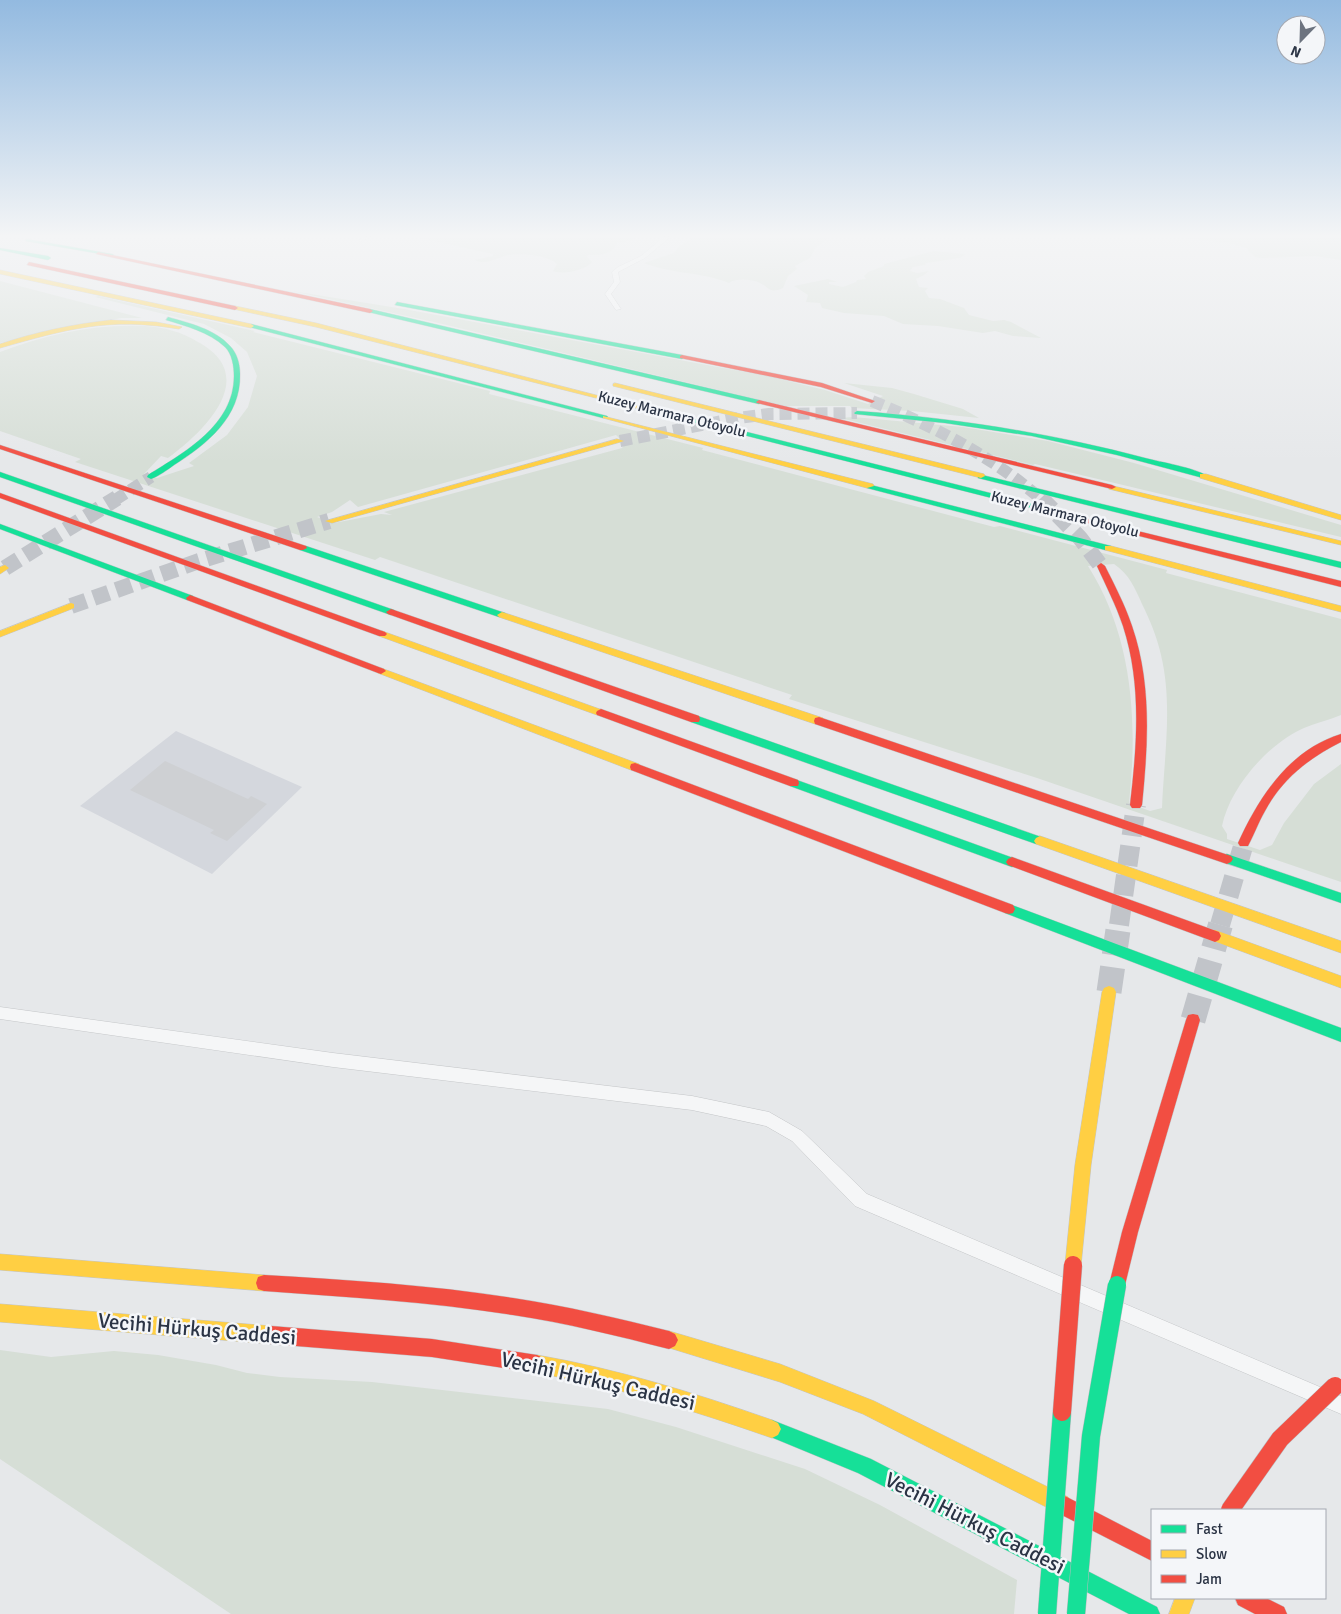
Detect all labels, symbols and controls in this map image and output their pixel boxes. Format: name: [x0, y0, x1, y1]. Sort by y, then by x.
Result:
north arrow: [1276, 15, 1326, 65]
text: N: [1288, 42, 1304, 61]
street label: Kuzey Marmara Otoyolu: [596, 387, 748, 441]
street label: Kuzey Marmara Otoyolu: [989, 487, 1141, 541]
street label: Vecihi Hürkuş Caddesi: [97, 1307, 297, 1351]
street label: Vecihi Hürkuş Caddesi: [498, 1346, 698, 1416]
street label: Vecihi Hürkuş Caddesi: [881, 1466, 1069, 1580]
legend: [1151, 1509, 1326, 1599]
text: Fast: [1196, 1520, 1223, 1538]
text: Slow: [1196, 1545, 1227, 1563]
text: Jam: [1196, 1570, 1222, 1588]

